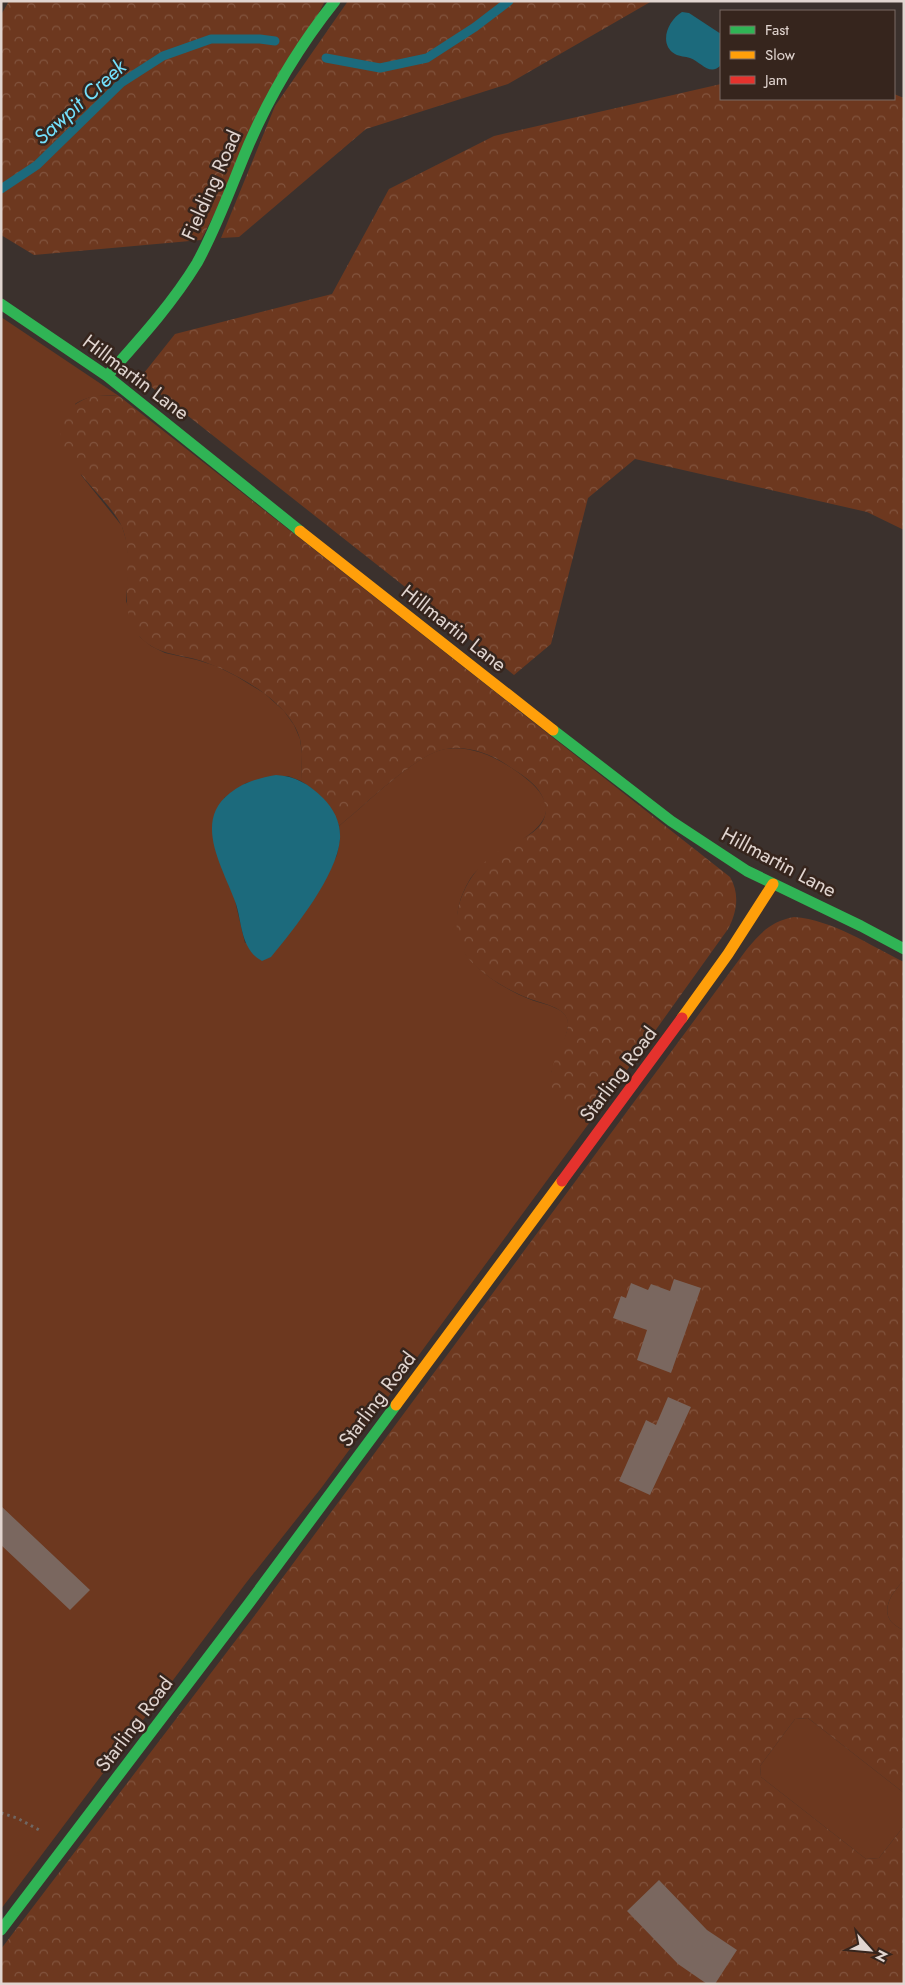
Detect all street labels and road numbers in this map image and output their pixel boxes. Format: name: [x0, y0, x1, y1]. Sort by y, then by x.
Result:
street label: Fielding Road: [174, 126, 249, 245]
street label: Hillmartin Lane: [76, 328, 195, 427]
street label: Hillmartin Lane: [395, 578, 513, 679]
street label: Hillmartin Lane: [716, 820, 842, 905]
street label: Starling Road: [573, 1020, 664, 1128]
street label: Starling Road: [332, 1345, 423, 1453]
street label: Starling Road: [89, 1670, 180, 1778]

